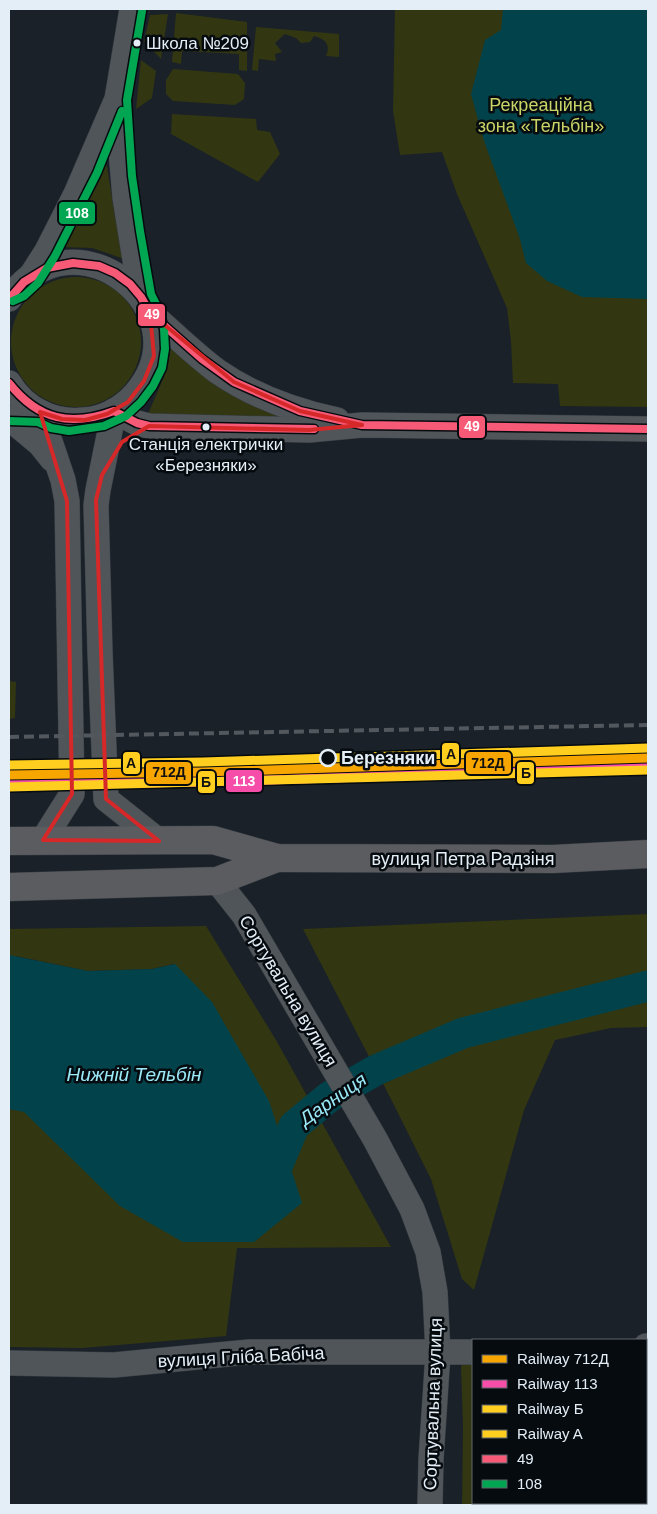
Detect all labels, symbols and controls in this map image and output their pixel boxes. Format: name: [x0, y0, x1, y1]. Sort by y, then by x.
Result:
place label: Школа №209: [146, 34, 249, 53]
marker: Школа №209: [132, 38, 142, 48]
park label: Рекреаційна зона «Тельбін»: [478, 95, 604, 136]
line badge: 108: [58, 201, 96, 225]
text: 108: [65, 205, 89, 221]
line badge: 49: [137, 303, 166, 327]
text: 49: [144, 306, 160, 322]
line badge: 49: [458, 415, 486, 439]
text: 49: [464, 418, 480, 434]
marker: Станція електрички «Березняки»: [201, 422, 211, 432]
place label: Станція електрички «Березняки»: [129, 435, 283, 475]
line badge: A: [441, 742, 460, 766]
text: A: [446, 746, 456, 762]
place label: Березняки: [341, 748, 435, 768]
marker: Березняки: [319, 749, 337, 767]
line badge: A: [122, 751, 141, 775]
line badge: 712Д: [465, 751, 512, 775]
text: A: [126, 755, 136, 771]
text: 712Д: [471, 755, 505, 771]
line badge: 712Д: [145, 761, 192, 785]
line badge: Б: [516, 761, 535, 785]
text: 712Д: [152, 764, 186, 780]
text: Б: [521, 765, 531, 781]
line badge: 113: [225, 769, 263, 793]
line badge: Б: [197, 770, 216, 794]
text: 113: [233, 773, 256, 789]
text: Б: [201, 774, 211, 790]
street label: вулиця Петра Радзіня: [372, 849, 554, 869]
street label: Сортувальна вулиця: [235, 912, 341, 1070]
water label: Нижній Тельбін: [67, 1064, 202, 1085]
water label: Дарниця: [294, 1068, 370, 1131]
street label: Сортувальна вулиця: [420, 1317, 446, 1491]
legend: [472, 1339, 647, 1504]
street label: вулиця Гліба Бабіча: [157, 1343, 326, 1371]
text: Railway 712Д: [517, 1350, 609, 1367]
text: Railway 113: [517, 1375, 598, 1392]
text: Railway Б: [517, 1400, 584, 1417]
text: Railway A: [517, 1425, 583, 1442]
text: 49: [517, 1450, 534, 1467]
text: 108: [517, 1475, 542, 1492]

